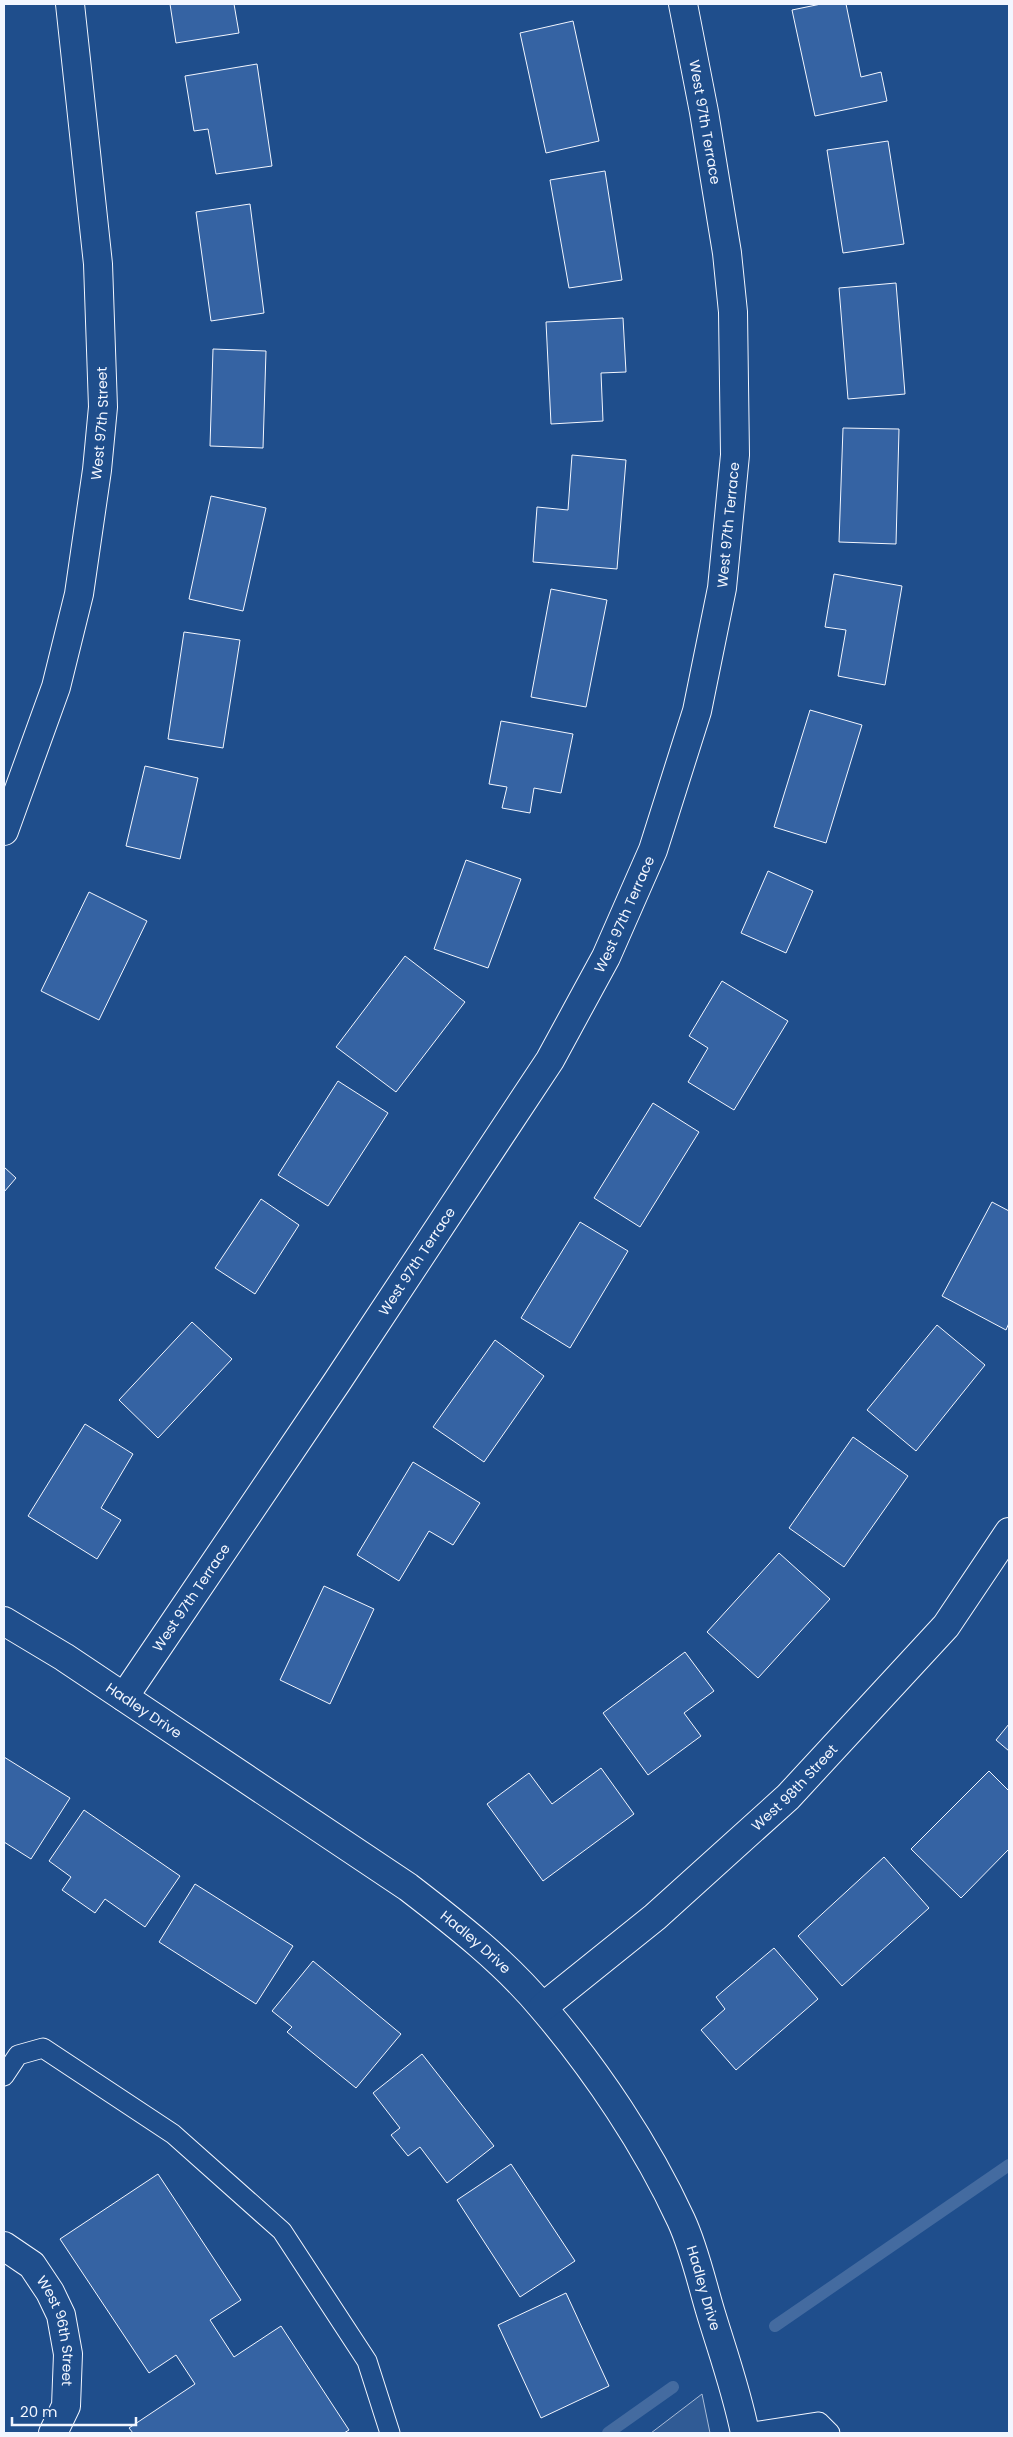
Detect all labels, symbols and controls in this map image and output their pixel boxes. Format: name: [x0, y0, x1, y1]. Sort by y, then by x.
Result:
street label: West 97th Terrace: [684, 58, 726, 186]
street label: West 97th Street: [86, 366, 113, 481]
street label: West 97th Terrace: [712, 461, 744, 589]
street label: West 97th Terrace: [589, 852, 659, 976]
street label: West 97th Terrace: [374, 1203, 460, 1319]
street label: West 97th Terrace: [148, 1539, 235, 1655]
street label: Hadley Drive: [102, 1678, 186, 1743]
street label: West 98th Street: [747, 1740, 842, 1835]
street label: Hadley Drive: [436, 1906, 516, 1978]
street label: Hadley Drive: [682, 2243, 726, 2333]
street label: West 96th Street: [32, 2272, 78, 2387]
scale bar: [12, 2394, 136, 2426]
text: 20 m: [20, 2401, 58, 2422]

